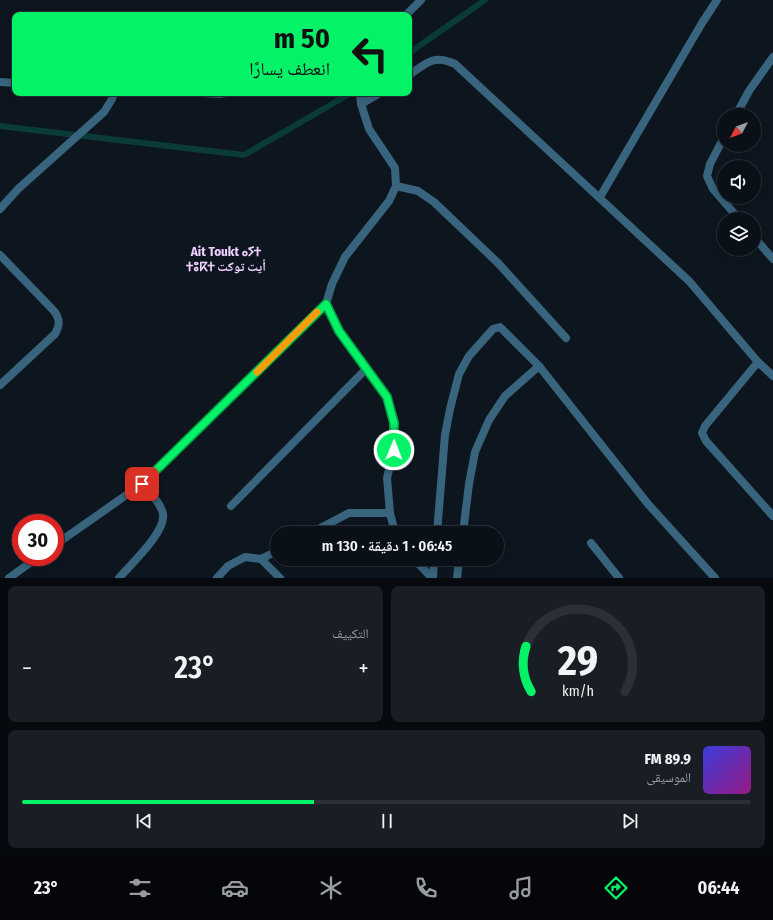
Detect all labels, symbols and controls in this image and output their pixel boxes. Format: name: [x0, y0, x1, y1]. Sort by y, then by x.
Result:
text: 50 m: [274, 22, 330, 55]
icon: left: [344, 28, 396, 80]
text: انعطف يسارًا: [249, 58, 330, 80]
north arrow: [717, 108, 761, 152]
map controls: [717, 108, 761, 256]
button: sound: [717, 160, 761, 204]
button: layers: [717, 212, 761, 256]
district label: Ait Toukt ⴰⵢⵜ ⵜⵓⴽⵜ أيت توكت: [186, 244, 266, 274]
position arrow: [373, 429, 415, 471]
pin: [125, 467, 159, 501]
icon: arrive: [131, 473, 153, 495]
speed limit sign: 30: [12, 514, 64, 566]
text: 06:45 · 1 دقيقة · 130 m: [322, 537, 452, 555]
text: التكييف: [332, 626, 369, 641]
text: 29: [556, 636, 598, 686]
text: 23°: [174, 650, 216, 686]
text: −: [22, 655, 32, 682]
text: +: [358, 655, 368, 682]
text: km/h: [562, 683, 594, 700]
text: 89.9 FM: [644, 750, 691, 768]
text: الموسيقى: [647, 770, 691, 785]
icon: previous: [133, 810, 155, 832]
icon: pause: [376, 810, 398, 832]
icon: next: [619, 810, 641, 832]
icon: filters: [126, 874, 154, 902]
icon: car: [221, 874, 249, 902]
icon: climate: [317, 874, 345, 902]
icon: phone: [412, 874, 440, 902]
icon: music: [507, 874, 535, 902]
icon: directions: [602, 874, 630, 902]
text: 23°: [34, 877, 59, 899]
text: 06:44: [698, 877, 739, 899]

